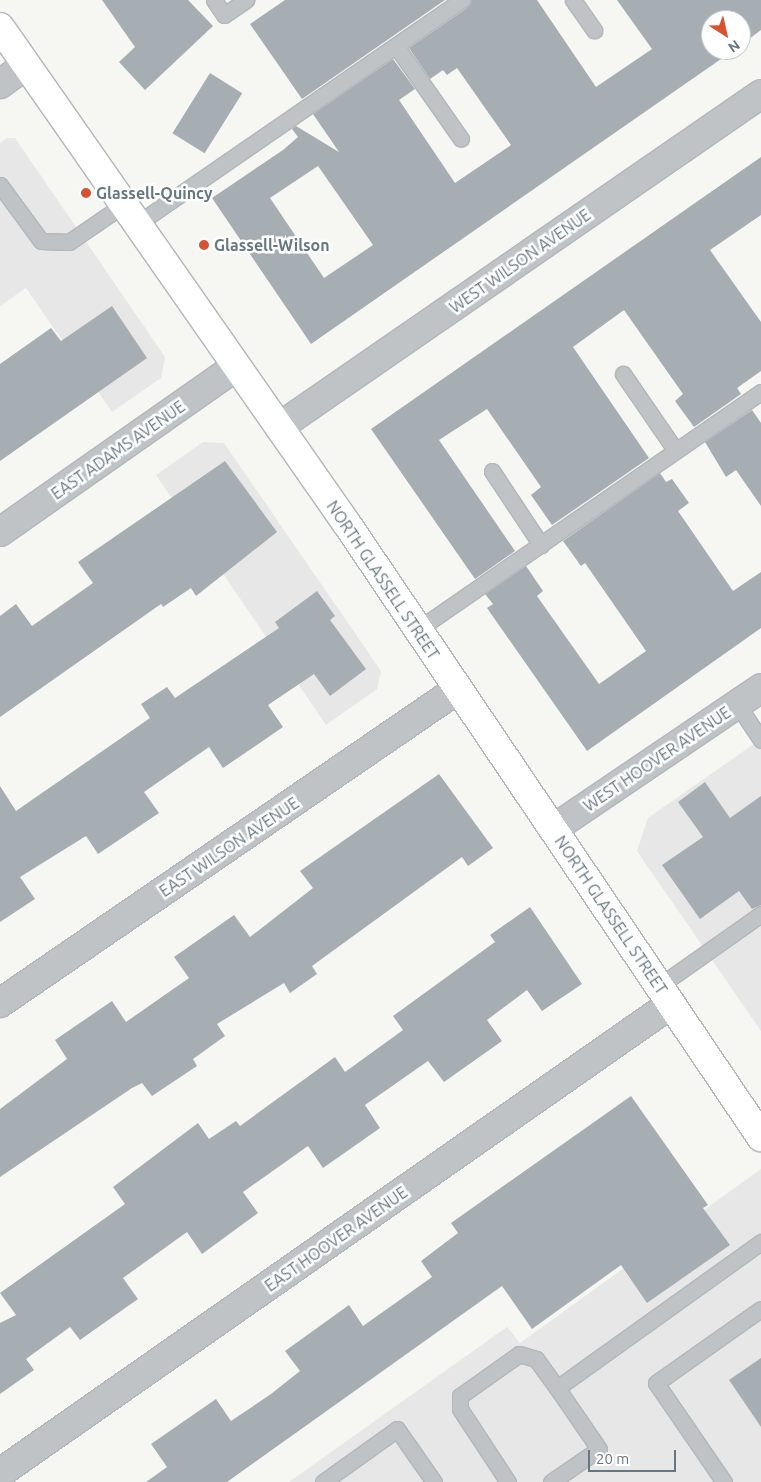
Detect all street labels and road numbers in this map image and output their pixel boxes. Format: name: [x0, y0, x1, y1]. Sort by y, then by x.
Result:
street label: WEST WILSON AVENUE: [446, 205, 594, 317]
street label: EAST ADAMS AVENUE: [47, 397, 189, 503]
street label: NORTH GLASSELL STREET: [323, 497, 443, 663]
street label: WEST HOOVER AVENUE: [580, 703, 734, 815]
street label: EAST WILSON AVENUE: [156, 793, 302, 901]
street label: NORTH GLASSELL STREET: [551, 832, 671, 998]
street label: EAST HOOVER AVENUE: [261, 1183, 411, 1295]

